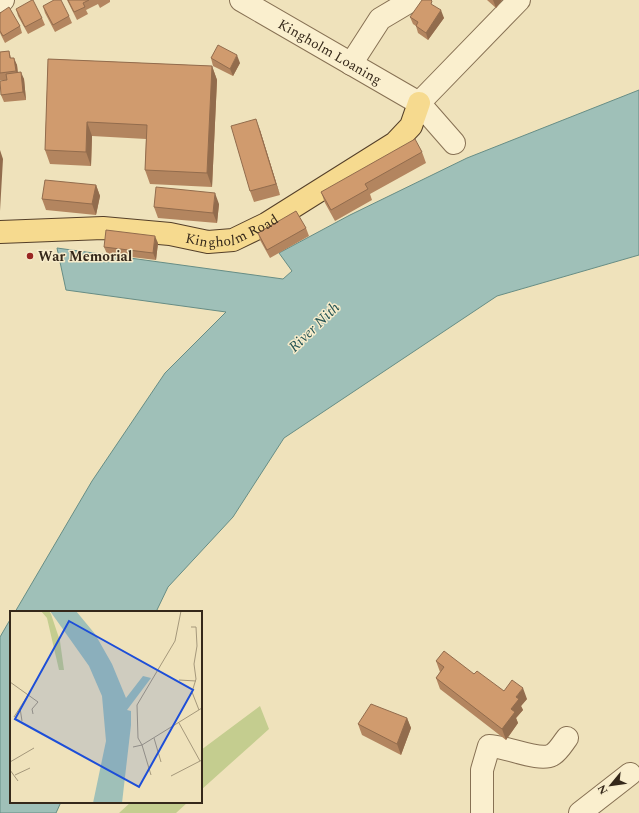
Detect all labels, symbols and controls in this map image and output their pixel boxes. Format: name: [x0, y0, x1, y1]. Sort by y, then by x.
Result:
street label: Kingholm Loaning: [274, 14, 386, 90]
street label: Kingholm Road: [184, 209, 283, 253]
place label: War Memorial: [38, 246, 133, 267]
marker: War Memorial: [25, 251, 35, 261]
water label: River Nith: [283, 297, 345, 358]
inset map: [10, 611, 202, 803]
north arrow: [591, 765, 631, 805]
text: N: [593, 782, 612, 798]

